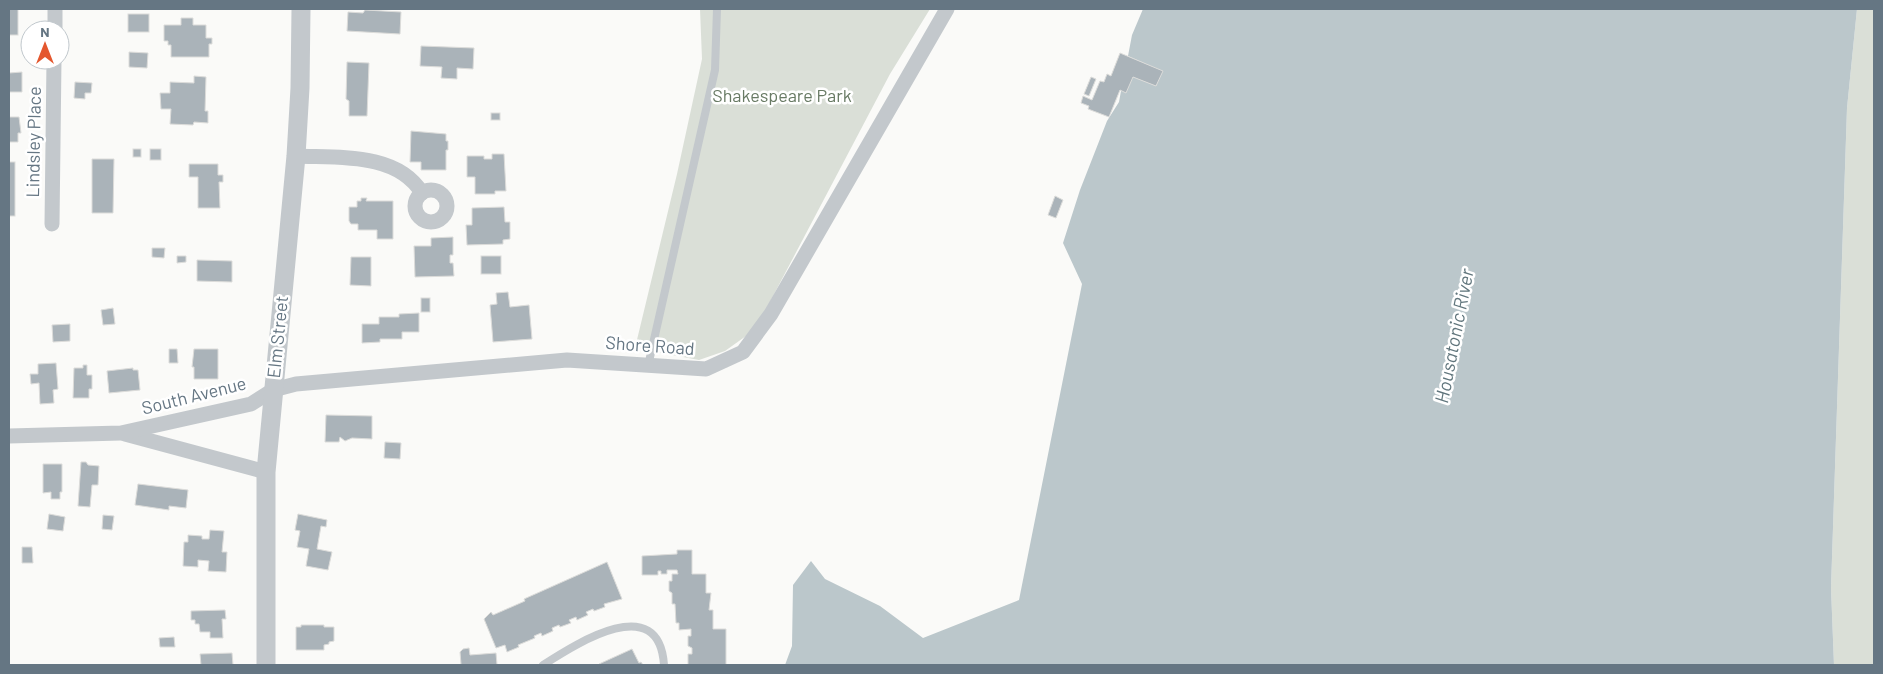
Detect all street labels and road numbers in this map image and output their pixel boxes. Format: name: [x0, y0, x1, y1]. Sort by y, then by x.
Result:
street label: Lindsley Place: [21, 86, 45, 198]
street label: Elm Street: [262, 295, 292, 379]
street label: Shore Road: [605, 331, 695, 359]
street label: South Avenue: [139, 371, 248, 419]

